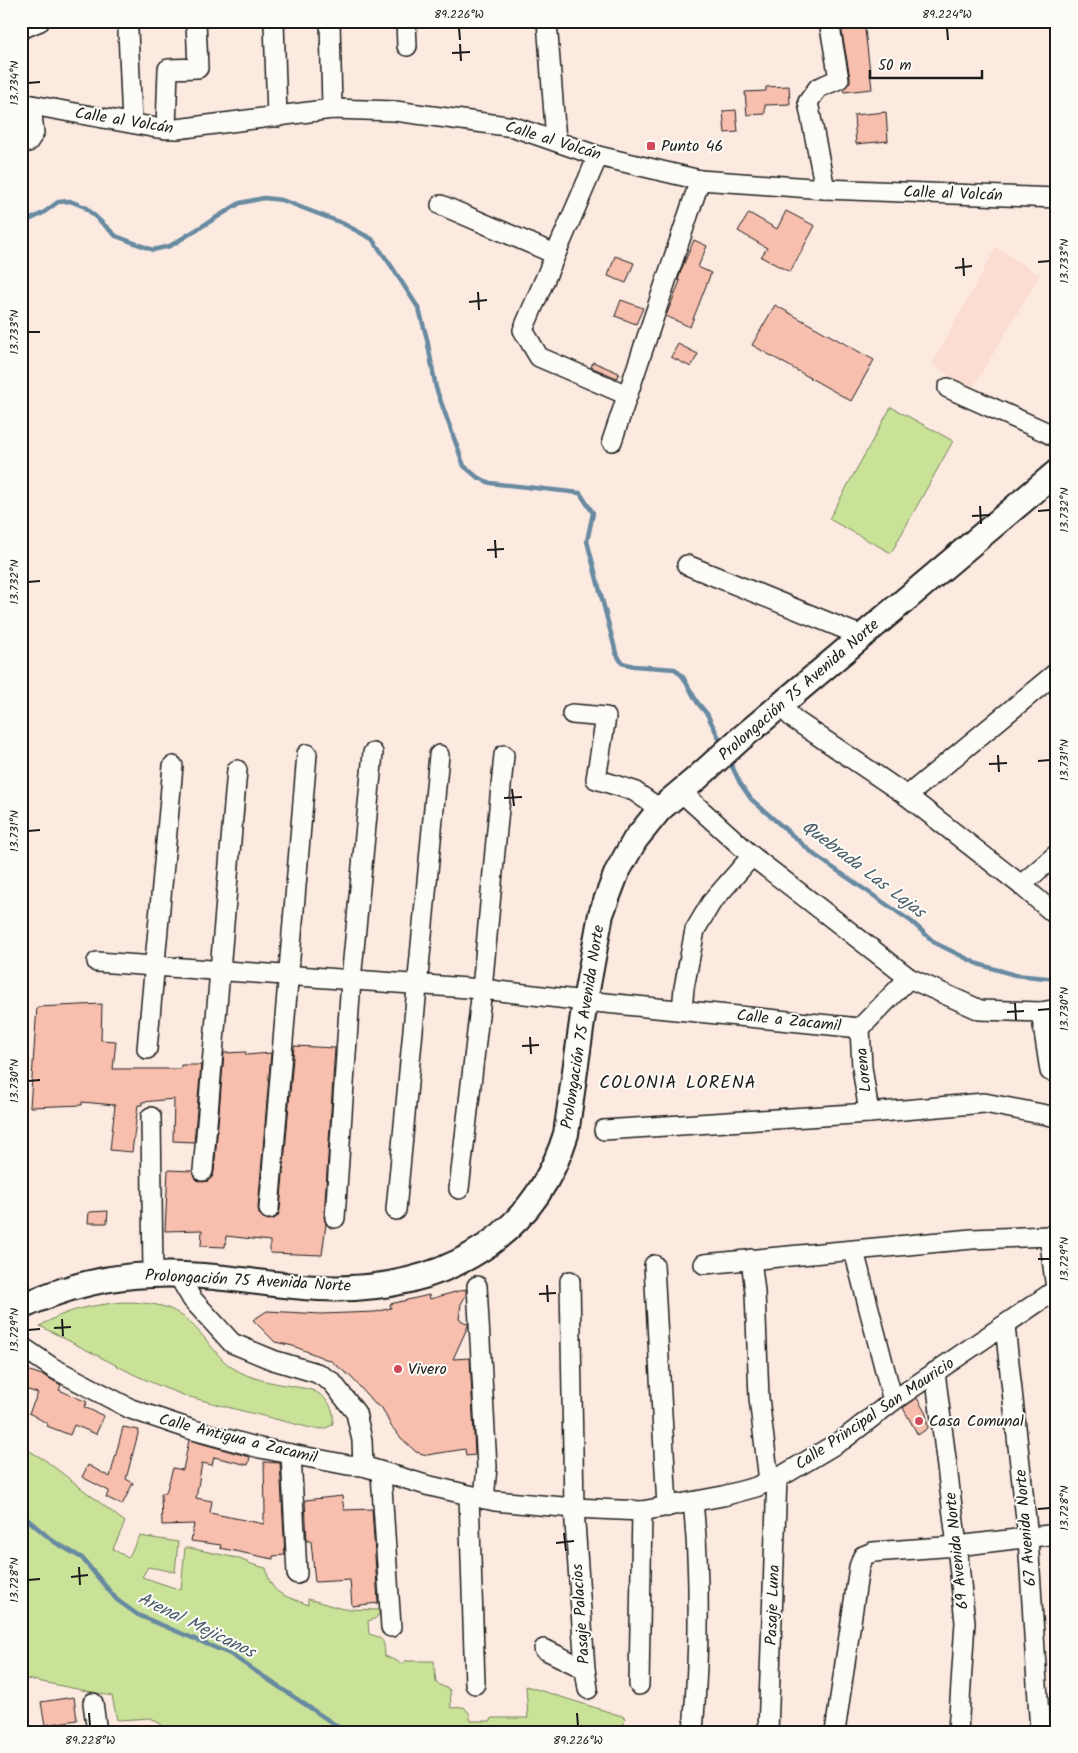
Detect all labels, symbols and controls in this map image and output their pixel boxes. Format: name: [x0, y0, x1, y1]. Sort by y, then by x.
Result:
text: 89.226°W: [434, 5, 484, 24]
text: 89.224°W: [922, 5, 972, 24]
scale bar: [870, 48, 983, 80]
text: 50 m: [878, 54, 912, 78]
text: 13.734°N: [5, 61, 24, 105]
street label: Calle al Volcán: [73, 101, 175, 141]
street label: Calle al Volcán: [502, 115, 604, 167]
place label: Punto 46: [661, 134, 723, 159]
marker: Punto 46: [645, 140, 657, 152]
street label: Calle al Volcán: [903, 180, 1003, 208]
text: 13.733°N: [1055, 239, 1074, 283]
text: 13.733°N: [5, 310, 24, 354]
text: 13.732°N: [1055, 487, 1074, 533]
text: 13.732°N: [5, 559, 24, 605]
street label: Prolongación 75 Avenida Norte: [713, 613, 885, 767]
text: 13.731°N: [1055, 739, 1074, 781]
text: 13.731°N: [5, 810, 24, 852]
water label: Quebrada Las Lajas: [795, 814, 933, 928]
street label: Prolongación 75 Avenida Norte: [555, 923, 611, 1131]
text: 13.730°N: [1055, 987, 1074, 1031]
street label: Calle a Zacamil: [735, 1003, 843, 1039]
street label: Lorena: [849, 1047, 879, 1093]
text: 13.730°N: [5, 1059, 24, 1103]
district label: COLONIA LORENA: [599, 1069, 757, 1098]
text: 13.729°N: [1055, 1237, 1074, 1281]
street label: Prolongación 75 Avenida Norte: [144, 1263, 352, 1299]
text: 13.729°N: [5, 1308, 24, 1352]
street label: Calle Principal San Mauricio: [790, 1351, 960, 1477]
place label: Vivero: [408, 1357, 447, 1382]
marker: Vivero: [392, 1363, 404, 1375]
street label: Calle Antigua a Zacamil: [156, 1407, 320, 1471]
place label: Casa Comunal: [929, 1409, 1024, 1434]
marker: Casa Comunal: [913, 1415, 925, 1427]
street label: 67 Avenida Norte: [1008, 1468, 1044, 1588]
text: 13.728°N: [1055, 1485, 1074, 1531]
street label: 69 Avenida Norte: [938, 1491, 976, 1611]
text: 13.728°N: [5, 1557, 24, 1603]
street label: Pasaje Palacios: [565, 1563, 597, 1665]
street label: Pasaje Luna: [759, 1564, 787, 1646]
water label: Arenal Mejicanos: [132, 1585, 262, 1668]
text: 89.228°W: [65, 1731, 115, 1750]
text: 89.226°W: [553, 1731, 603, 1750]

